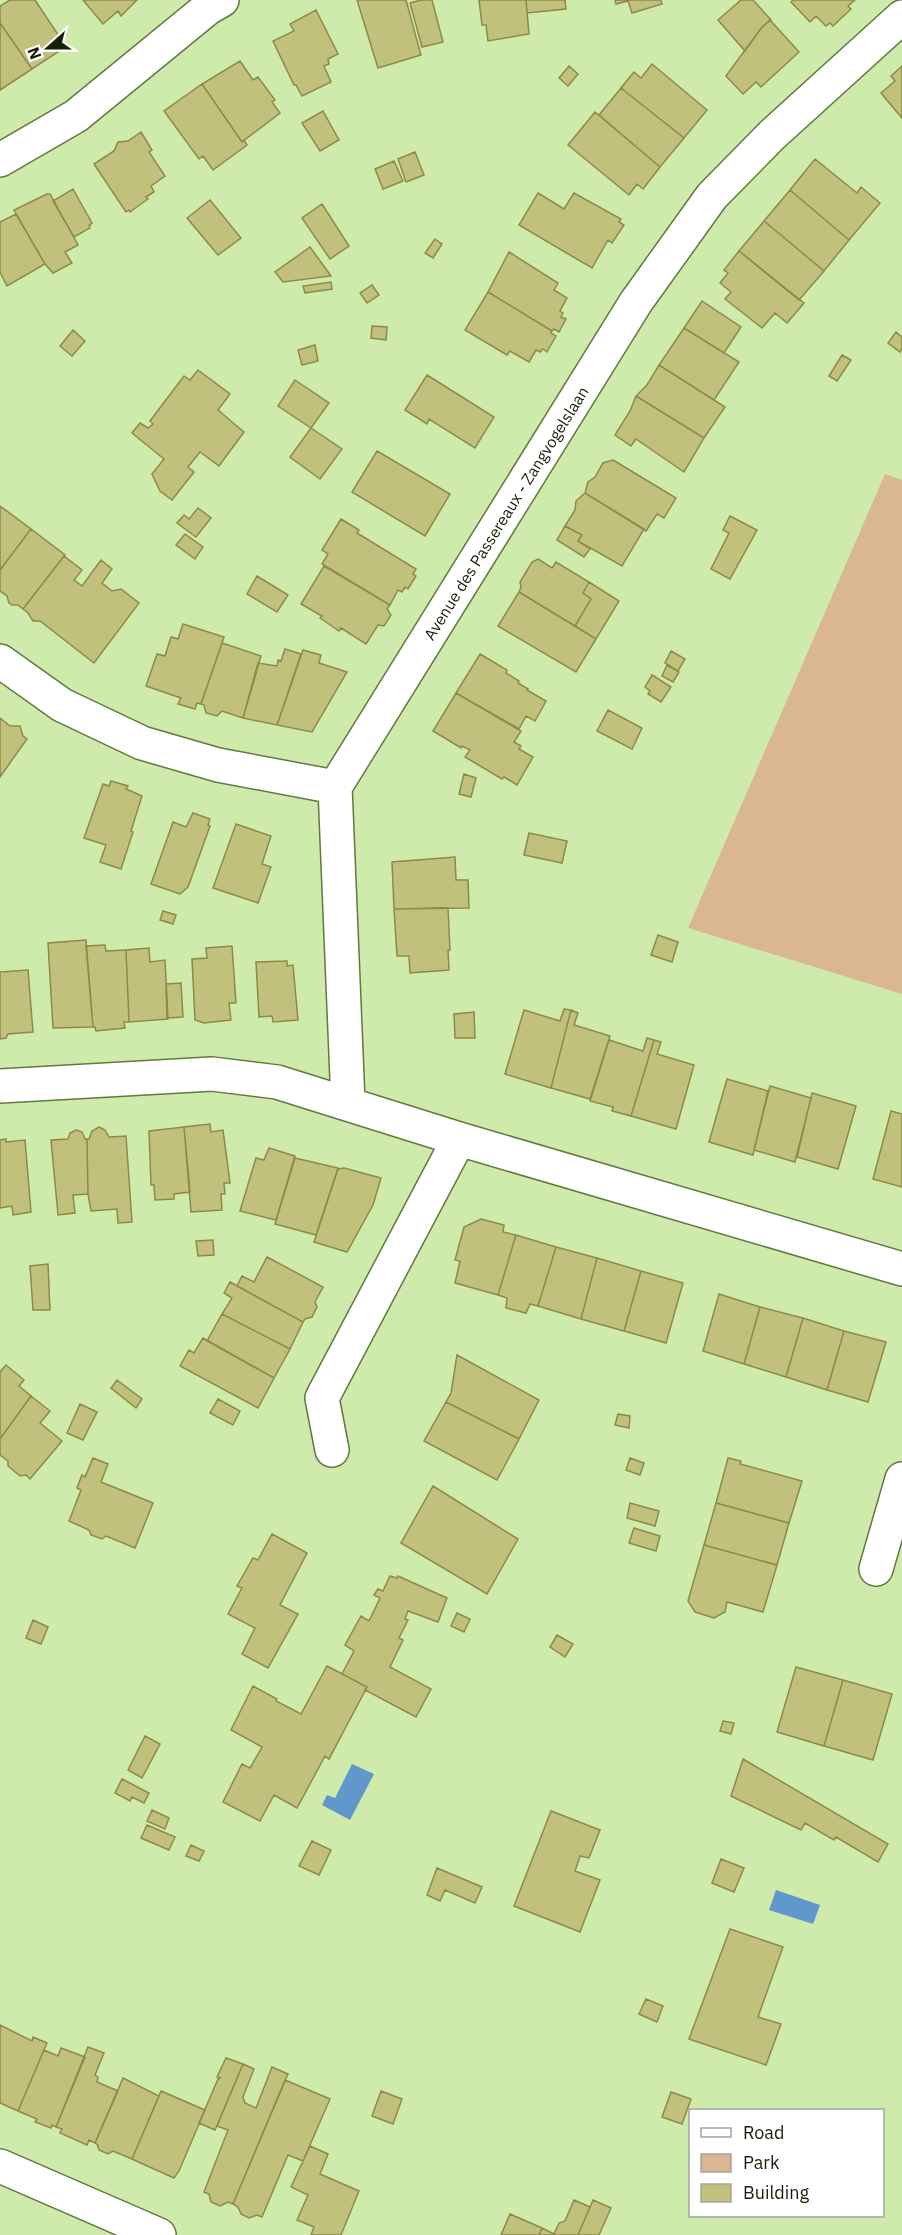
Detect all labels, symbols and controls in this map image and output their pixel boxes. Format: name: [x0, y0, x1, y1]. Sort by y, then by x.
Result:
north arrow: [18, 18, 78, 78]
text: N: [23, 44, 45, 62]
street label: Avenue des Passereaux - Zangvogelslaan: [419, 382, 593, 644]
legend: [689, 2109, 884, 2217]
text: Road: [743, 2121, 784, 2144]
text: Park: [743, 2151, 780, 2174]
text: Building: [743, 2181, 810, 2204]

